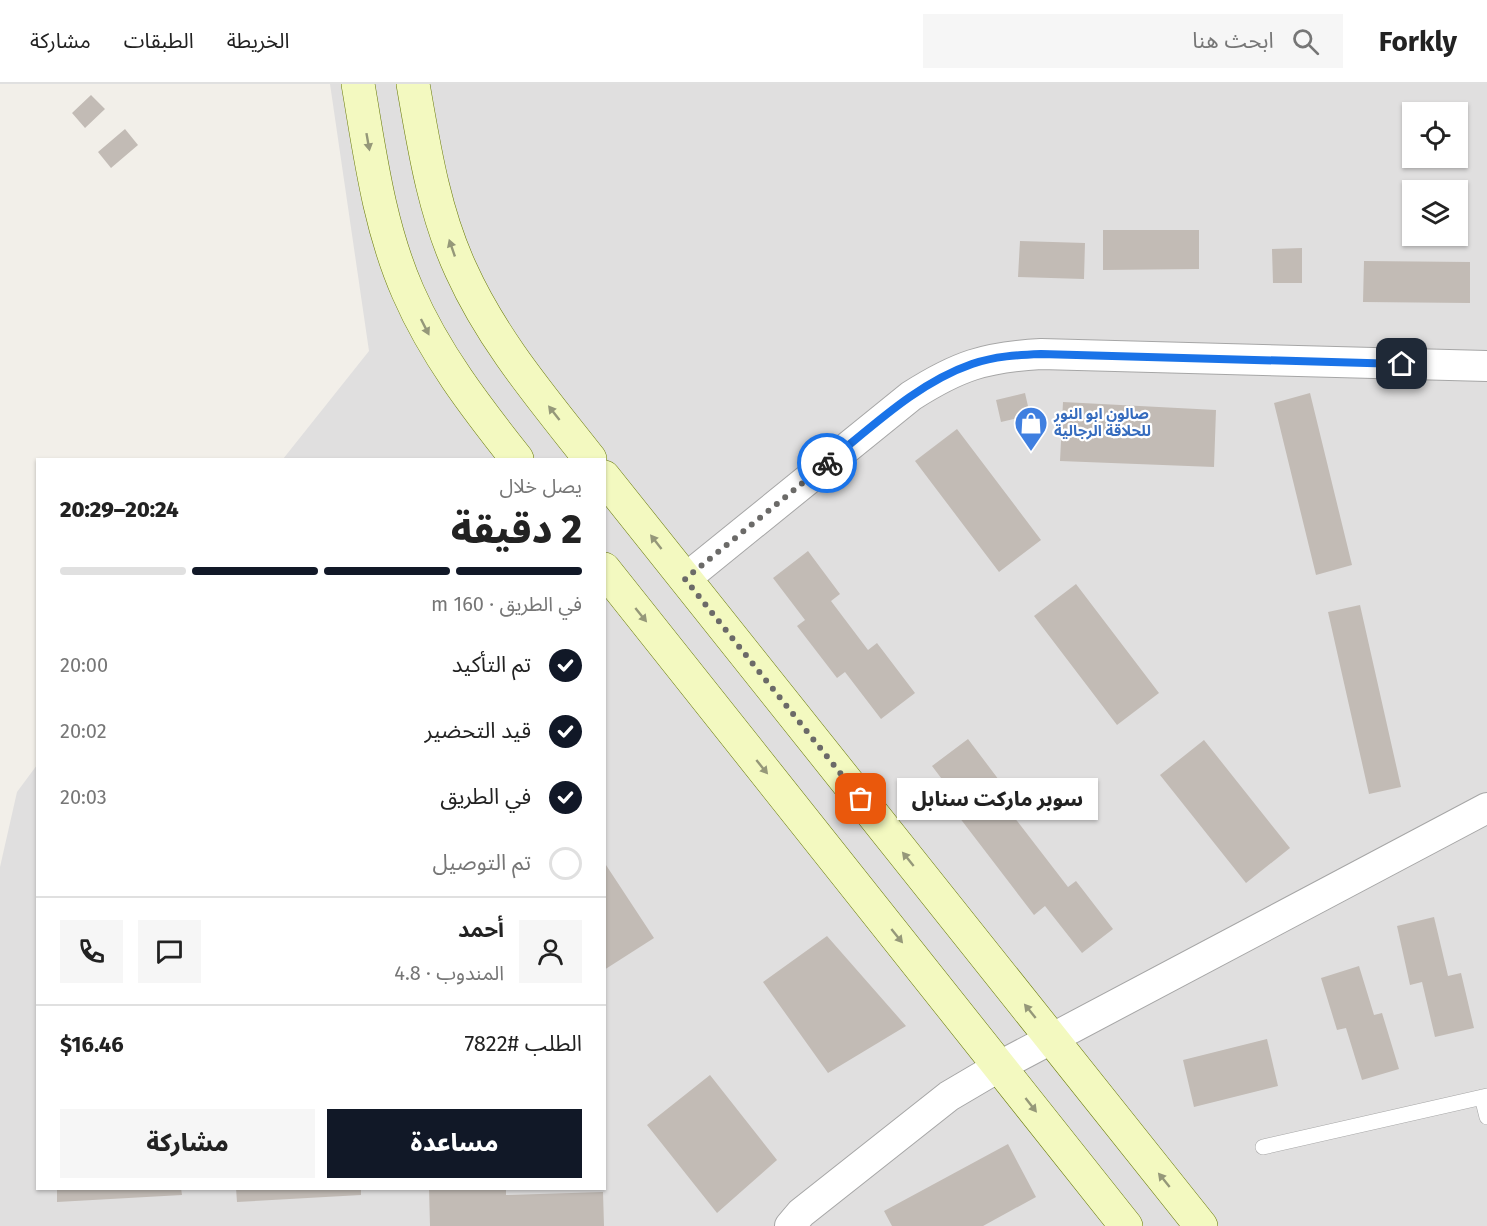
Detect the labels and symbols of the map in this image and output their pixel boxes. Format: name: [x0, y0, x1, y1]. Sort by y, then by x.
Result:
one-way arrow: [363, 132, 372, 151]
one-way arrow: [447, 239, 457, 257]
one-way arrow: [420, 318, 430, 335]
pin: [1376, 338, 1427, 389]
one-way arrow: [547, 405, 560, 421]
shop icon: صالون ابو النور للحلاقة الرجالية: [1013, 405, 1049, 452]
place label: صالون ابو النور للحلاقة الرجالية: [1053, 405, 1151, 440]
courier: [797, 433, 857, 493]
one-way arrow: [650, 535, 663, 550]
one-way arrow: [634, 607, 646, 622]
one-way arrow: [756, 759, 769, 775]
pin: [835, 773, 886, 824]
callout: سوبر ماركت سنابل: [897, 778, 1098, 820]
one-way arrow: [902, 851, 915, 867]
one-way arrow: [891, 928, 904, 944]
one-way arrow: [1023, 1003, 1036, 1019]
one-way arrow: [1025, 1098, 1037, 1113]
one-way arrow: [1158, 1172, 1171, 1188]

